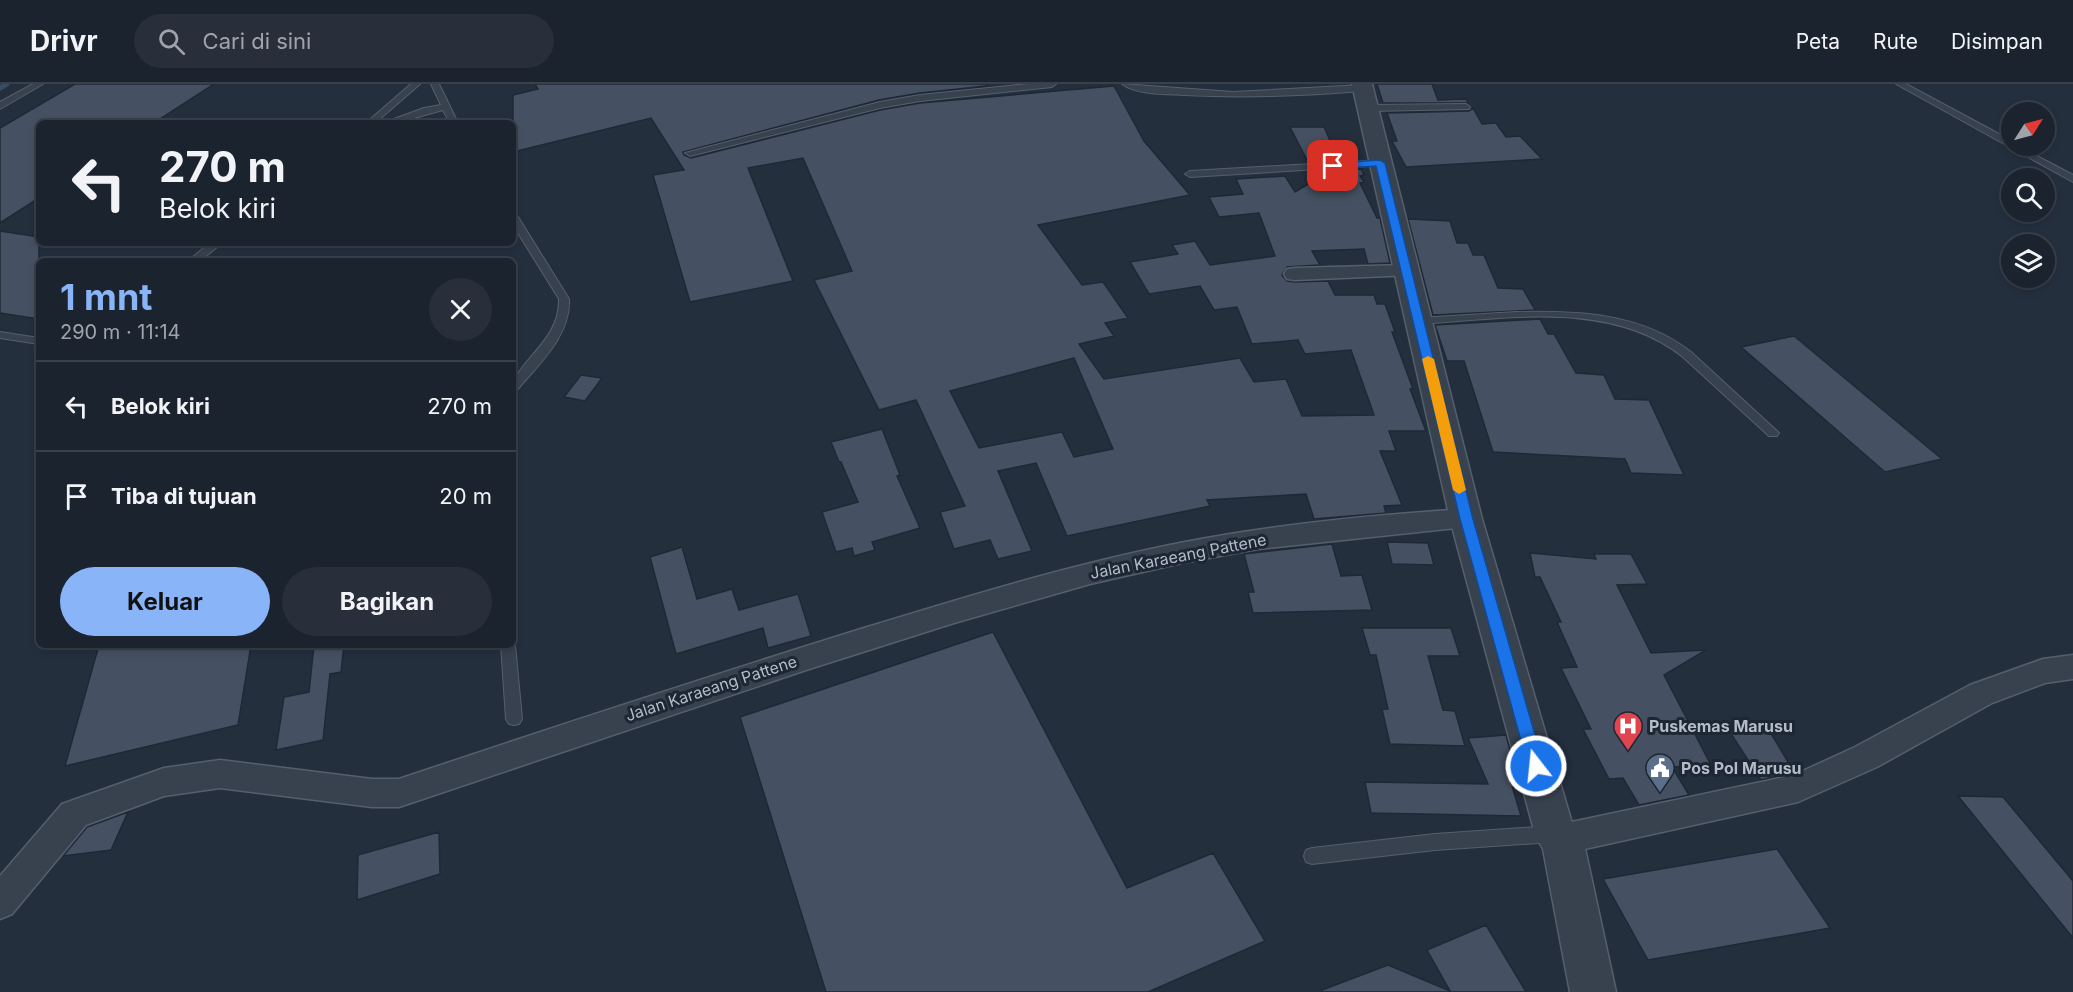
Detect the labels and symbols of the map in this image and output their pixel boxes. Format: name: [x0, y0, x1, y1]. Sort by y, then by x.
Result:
north arrow: [2001, 102, 2055, 156]
pin: [1307, 140, 1358, 191]
street label: Jalan Karaeang Pattene: [1088, 529, 1268, 583]
street label: Jalan Karaeang Pattene: [623, 651, 799, 725]
hospital icon: Puskemas Marusu: [1612, 710, 1644, 752]
place label: Puskemas Marusu: [1649, 716, 1793, 736]
position arrow: [1504, 734, 1568, 798]
public building icon: Pos Pol Marusu: [1644, 752, 1676, 794]
place label: Pos Pol Marusu: [1681, 758, 1802, 778]

